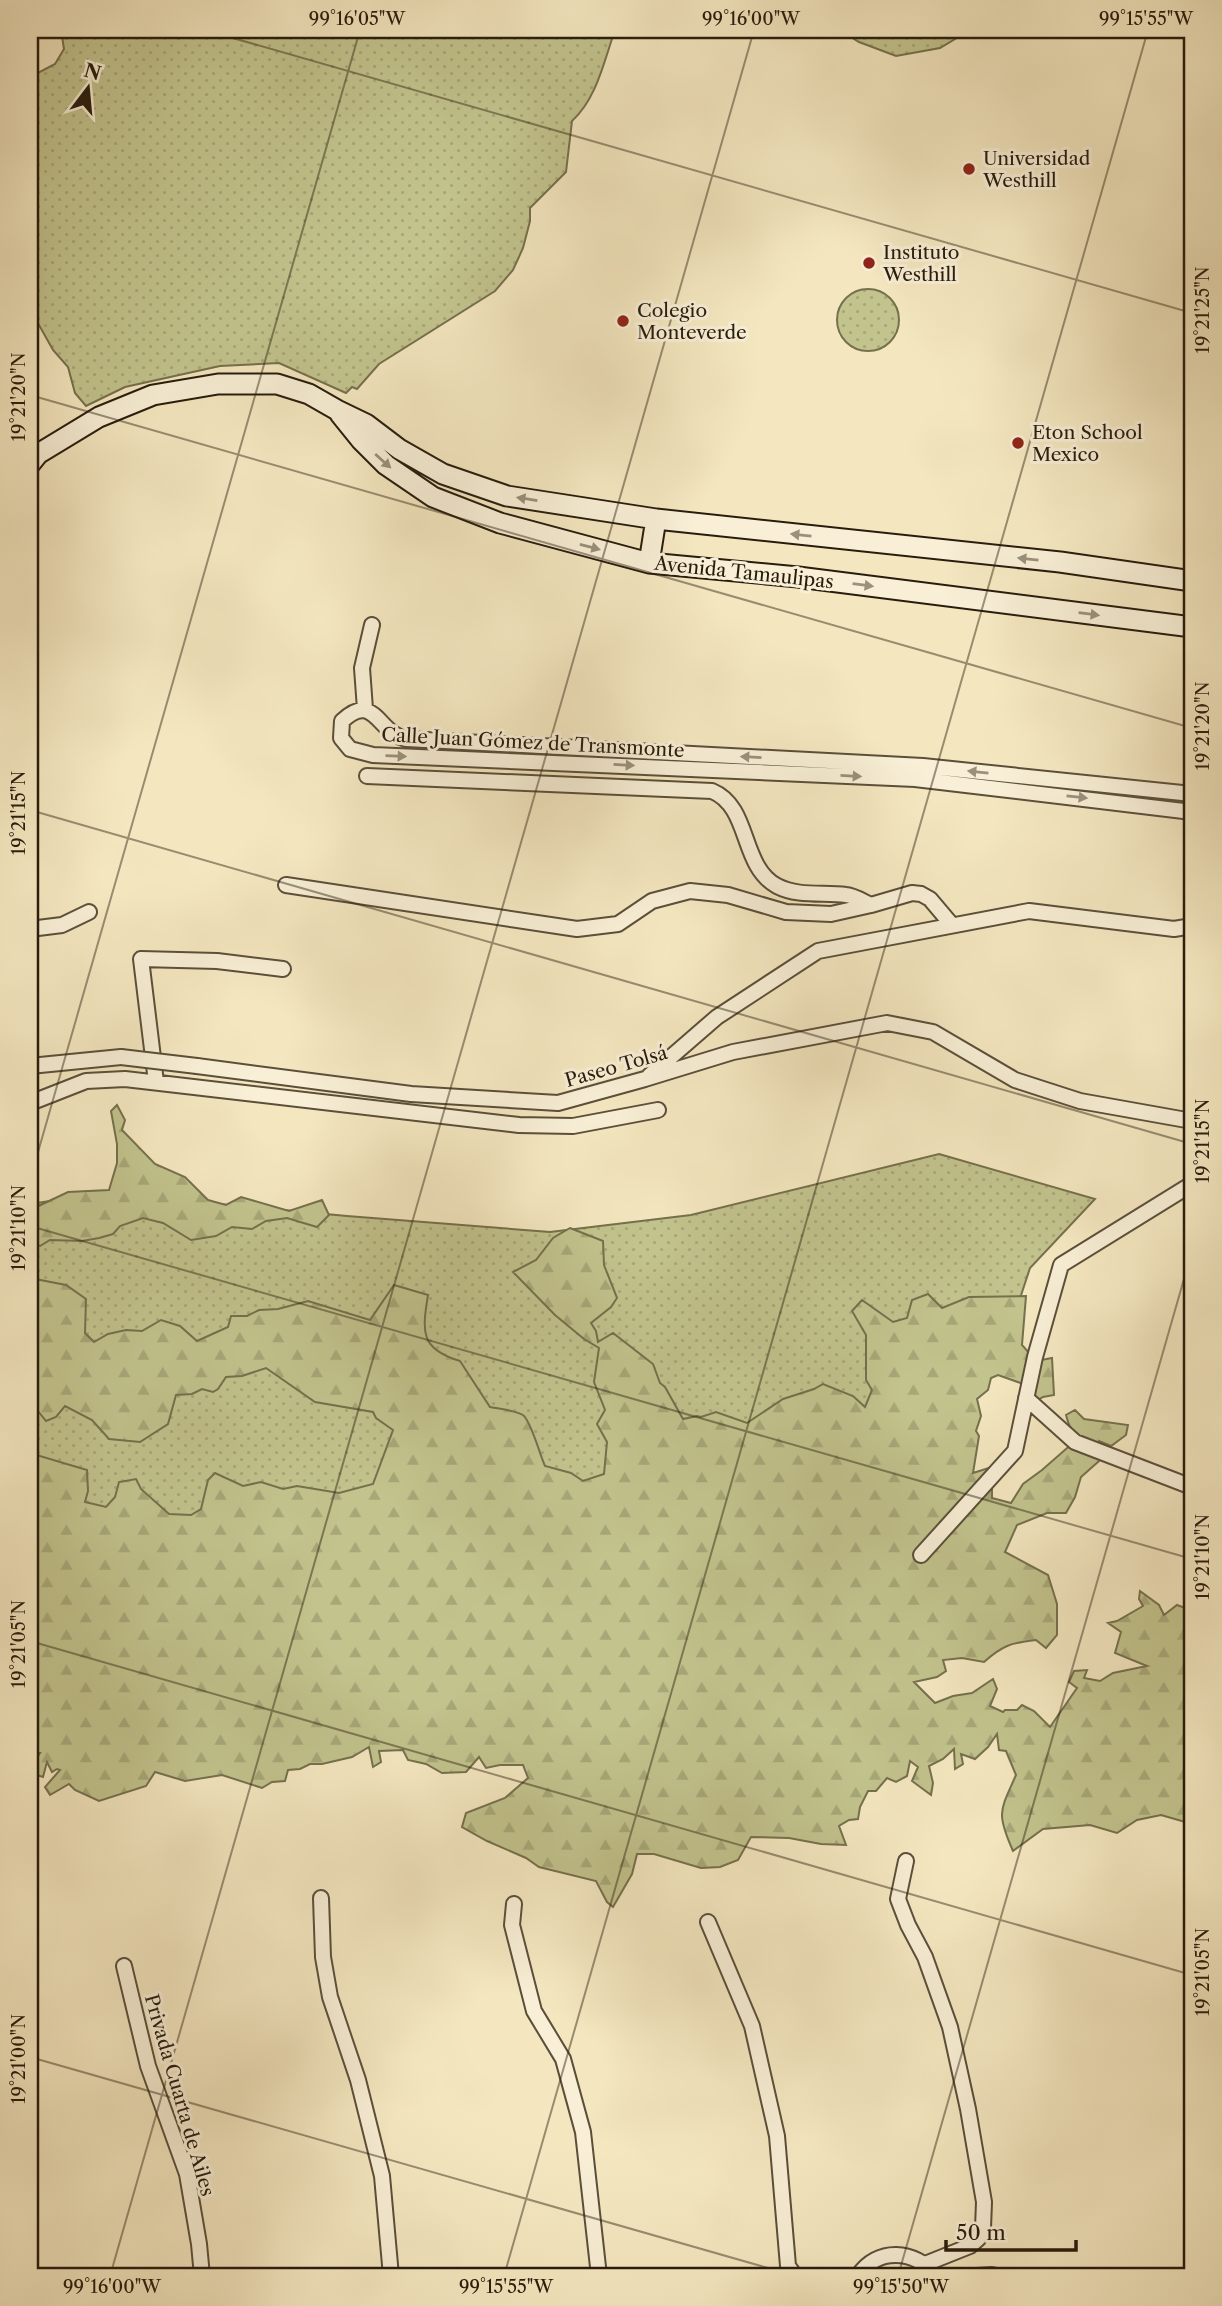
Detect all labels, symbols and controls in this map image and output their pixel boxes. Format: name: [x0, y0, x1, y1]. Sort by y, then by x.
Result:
text: 99°16'05"W: [309, 8, 406, 30]
text: 99°16'00"W: [702, 8, 801, 30]
text: 99°15'55"W: [1099, 8, 1194, 30]
north arrow: [52, 52, 122, 122]
text: N: [81, 59, 104, 85]
place label: Universidad Westhill: [982, 147, 1091, 192]
marker: Universidad Westhill: [961, 161, 977, 177]
place label: Instituto Westhill: [882, 241, 960, 286]
marker: Instituto Westhill: [861, 255, 877, 271]
text: 19°21'25"N: [1192, 266, 1214, 354]
place label: Colegio Monteverde: [637, 299, 747, 344]
marker: Colegio Monteverde: [615, 313, 631, 329]
text: 19°21'20"N: [8, 352, 30, 441]
place label: Eton School Mexico: [1032, 421, 1143, 466]
marker: Eton School Mexico: [1010, 435, 1026, 451]
one-way arrow: [374, 453, 391, 468]
one-way arrow: [516, 493, 538, 504]
one-way arrow: [790, 529, 812, 540]
one-way arrow: [580, 543, 601, 553]
street label: Avenida Tamaulipas: [652, 552, 835, 593]
one-way arrow: [1016, 553, 1038, 564]
one-way arrow: [853, 580, 875, 591]
one-way arrow: [1078, 609, 1100, 620]
text: 19°21'20"N: [1192, 681, 1214, 770]
street label: Calle Juan Gómez de Transmonte: [381, 723, 685, 762]
one-way arrow: [386, 750, 408, 761]
one-way arrow: [740, 751, 762, 762]
one-way arrow: [613, 760, 635, 771]
one-way arrow: [967, 766, 989, 777]
one-way arrow: [840, 770, 862, 781]
text: 19°21'15"N: [8, 771, 30, 855]
one-way arrow: [1066, 792, 1088, 803]
street label: Paseo Tolsá: [562, 1041, 670, 1092]
text: 19°21'15"N: [1192, 1099, 1214, 1183]
text: 19°21'10"N: [8, 1185, 30, 1271]
text: 19°21'10"N: [1192, 1514, 1214, 1600]
text: 19°21'05"N: [8, 1600, 30, 1688]
text: 19°21'05"N: [1192, 1928, 1214, 2016]
street label: Privada Cuarta de Ailes: [140, 1991, 219, 2199]
text: 19°21'00"N: [8, 2014, 30, 2104]
scale bar: [946, 2208, 1075, 2252]
text: 50 m: [956, 2220, 1006, 2245]
text: 99°16'00"W: [63, 2276, 162, 2298]
text: 99°15'55"W: [459, 2276, 554, 2298]
text: 99°15'50"W: [853, 2276, 950, 2298]

